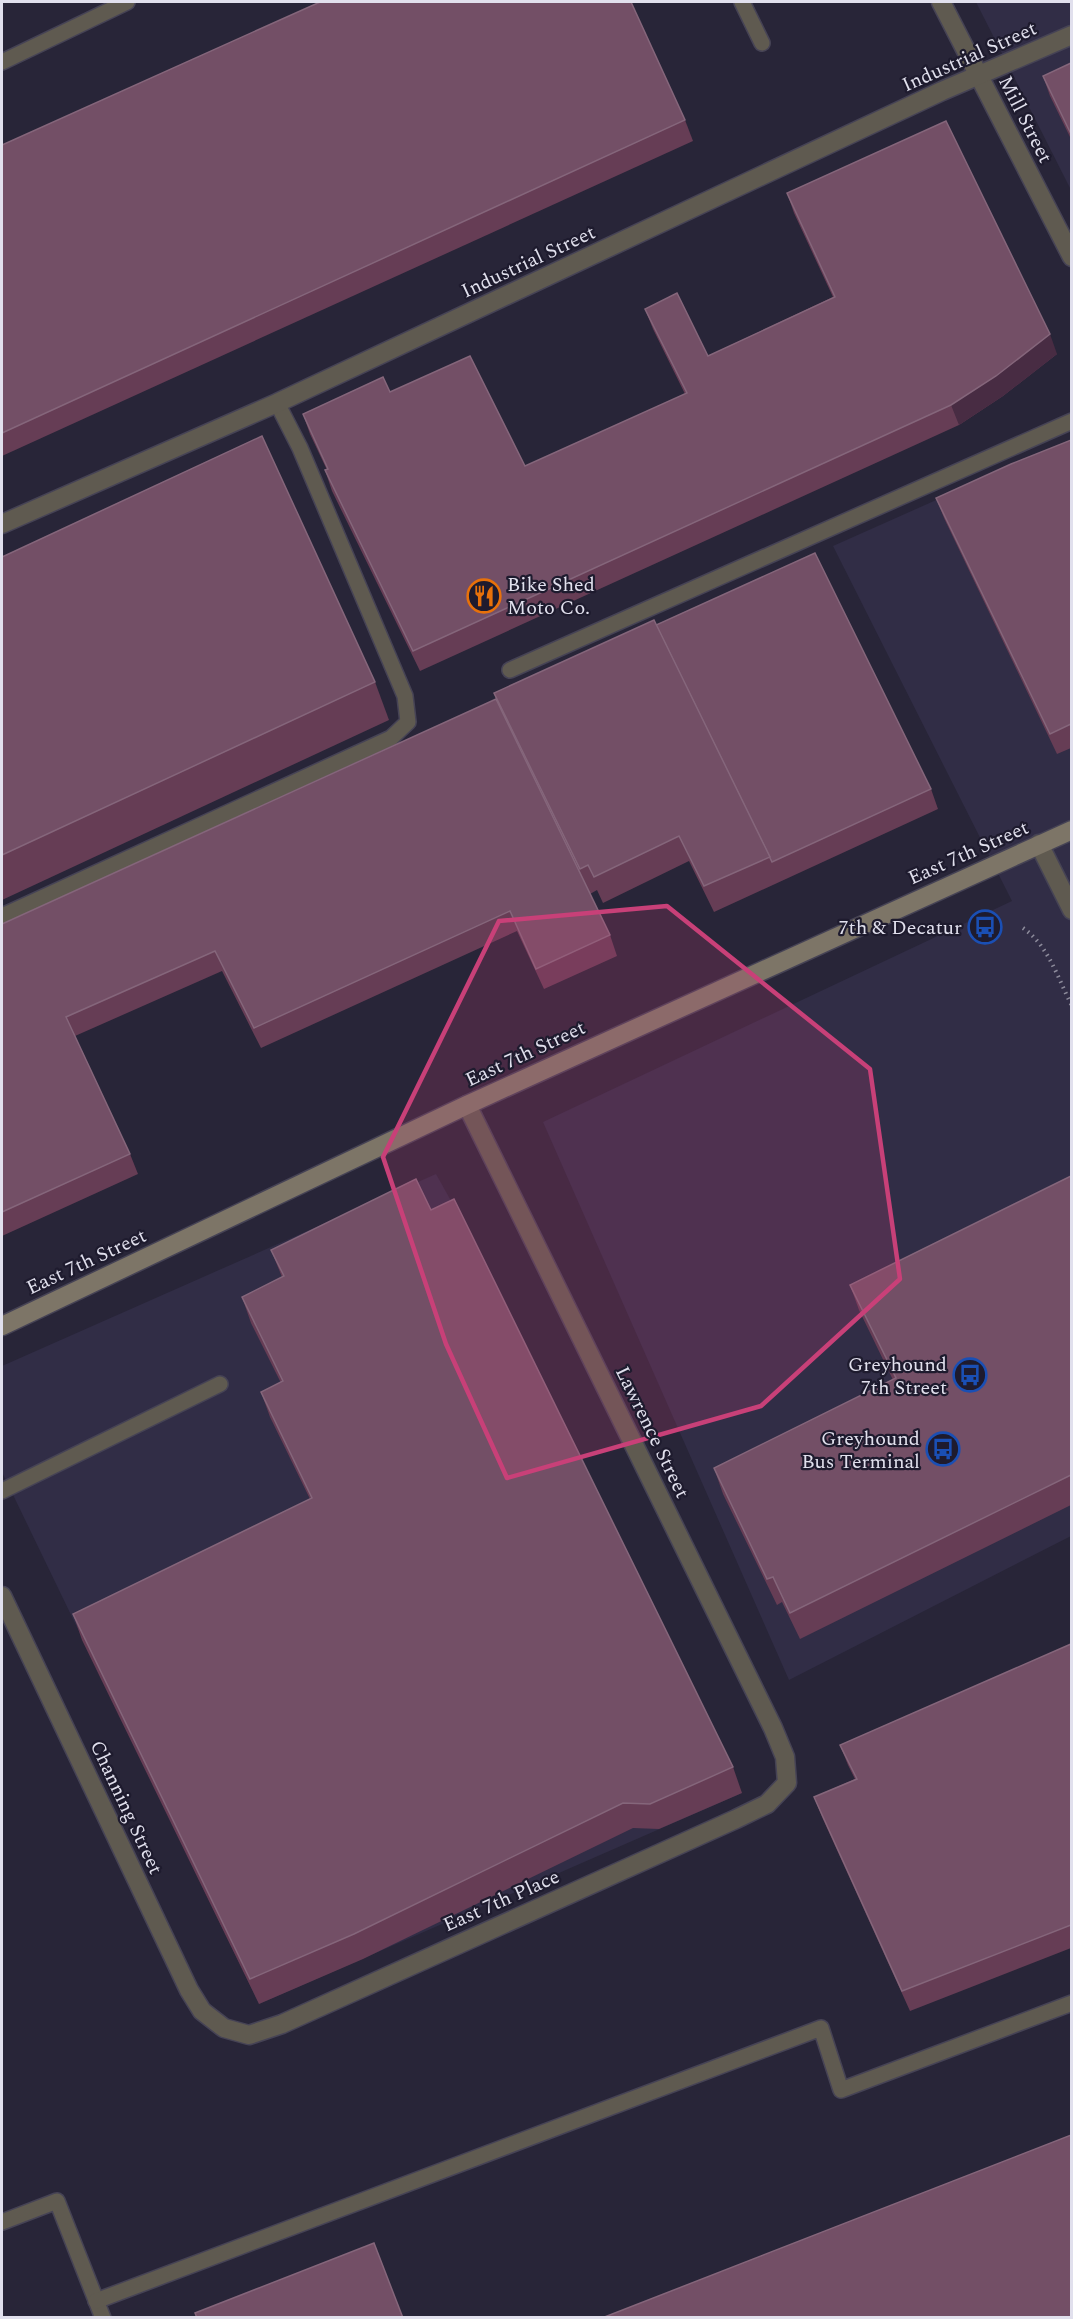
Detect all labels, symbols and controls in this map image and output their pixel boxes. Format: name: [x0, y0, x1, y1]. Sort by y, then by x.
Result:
street label: Industrial Street: [897, 14, 1042, 100]
street label: Mill Street: [990, 70, 1060, 168]
street label: Industrial Street: [456, 218, 600, 306]
place label: Bike Shed Moto Co.: [507, 570, 595, 623]
restaurant icon: Bike Shed Moto Co.: [466, 578, 502, 614]
street label: East 7th Street: [903, 813, 1034, 893]
bus stop icon: 7th & Decatur: [967, 909, 1003, 945]
place label: 7th & Decatur: [839, 913, 962, 943]
street label: East 7th Street: [460, 1013, 590, 1095]
street label: East 7th Street: [21, 1221, 151, 1303]
place label: Greyhound 7th Street: [848, 1350, 947, 1403]
bus stop icon: Greyhound 7th Street: [952, 1357, 988, 1393]
street label: Lawrence Street: [607, 1361, 697, 1503]
place label: Greyhound Bus Terminal: [801, 1424, 920, 1477]
bus stop icon: Greyhound Bus Terminal: [925, 1431, 961, 1467]
street label: Channing Street: [82, 1735, 170, 1880]
street label: East 7th Place: [438, 1862, 564, 1940]

